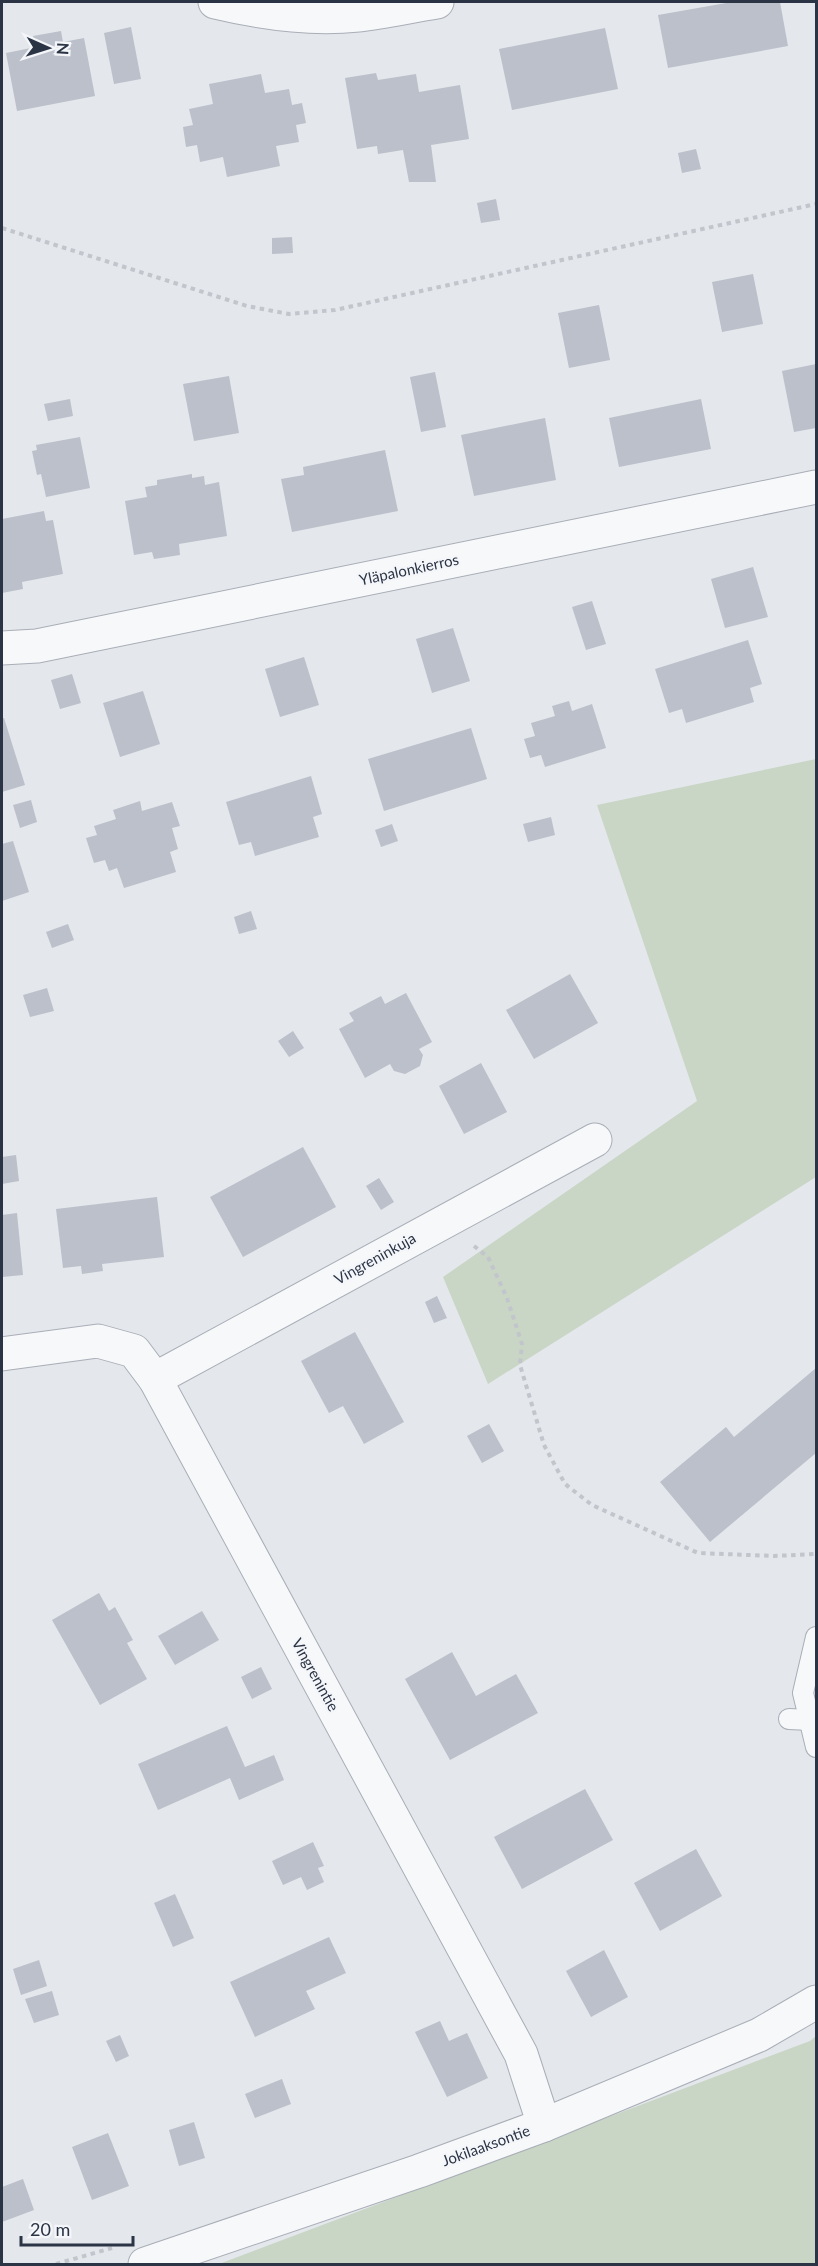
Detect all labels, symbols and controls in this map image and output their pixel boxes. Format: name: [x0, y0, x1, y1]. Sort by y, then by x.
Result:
north arrow: [18, 18, 78, 78]
text: N: [54, 42, 73, 55]
street label: Yläpalonkierros: [357, 550, 460, 588]
street label: Vingreninkuja: [331, 1228, 418, 1288]
street label: Vingrenintie: [289, 1635, 343, 1714]
street label: Jokilaaksontie: [439, 2121, 532, 2169]
scale bar: [21, 2209, 134, 2247]
text: 20 m: [30, 2218, 70, 2240]

